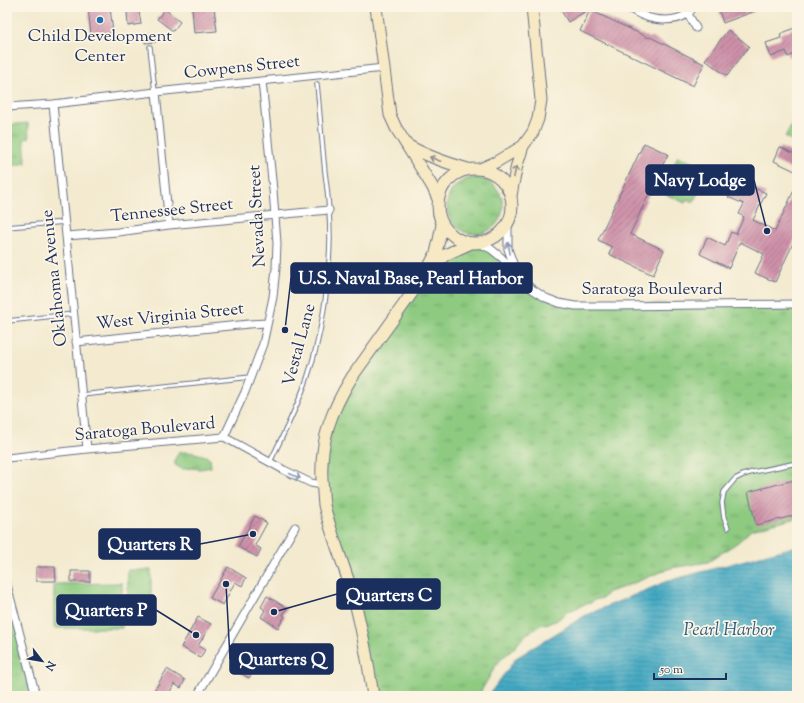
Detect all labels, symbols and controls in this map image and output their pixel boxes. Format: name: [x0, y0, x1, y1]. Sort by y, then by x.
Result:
marker: Child Development Center: [95, 15, 105, 25]
place label: Child Development Center: [28, 25, 172, 69]
street label: Cowpens Street: [183, 50, 301, 86]
one-way arrow: [430, 154, 442, 162]
street label: Nevada Street: [243, 164, 273, 268]
callout: Navy Lodge: [646, 165, 754, 195]
one-way arrow: [512, 166, 520, 179]
text: Navy Lodge: [654, 169, 747, 195]
street label: Tennessee Street: [110, 193, 235, 229]
street label: Oklahoma Avenue: [36, 208, 74, 348]
one-way arrow: [505, 242, 513, 255]
callout: U.S. Naval Base, Pearl Harbor: [291, 263, 532, 293]
text: U.S. Naval Base, Pearl Harbor: [298, 267, 524, 293]
street label: Saratoga Boulevard: [581, 278, 723, 302]
street label: West Virginia Street: [95, 297, 245, 337]
street label: Vestal Lane: [277, 301, 323, 389]
street label: Saratoga Boulevard: [74, 412, 217, 448]
one-way arrow: [289, 473, 301, 480]
callout: Quarters R: [99, 529, 200, 559]
text: Quarters R: [107, 533, 194, 559]
callout: Quarters C: [337, 579, 440, 609]
text: Quarters C: [346, 584, 433, 610]
callout: Quarters P: [57, 595, 156, 625]
text: Quarters P: [65, 599, 147, 625]
water label: Pearl Harbor: [683, 618, 775, 644]
north arrow: [22, 641, 62, 681]
callout: Quarters Q: [230, 644, 333, 674]
text: Quarters Q: [238, 648, 329, 674]
scale bar: [654, 655, 726, 681]
text: N: [40, 657, 59, 674]
text: 50 m: [659, 661, 683, 679]

